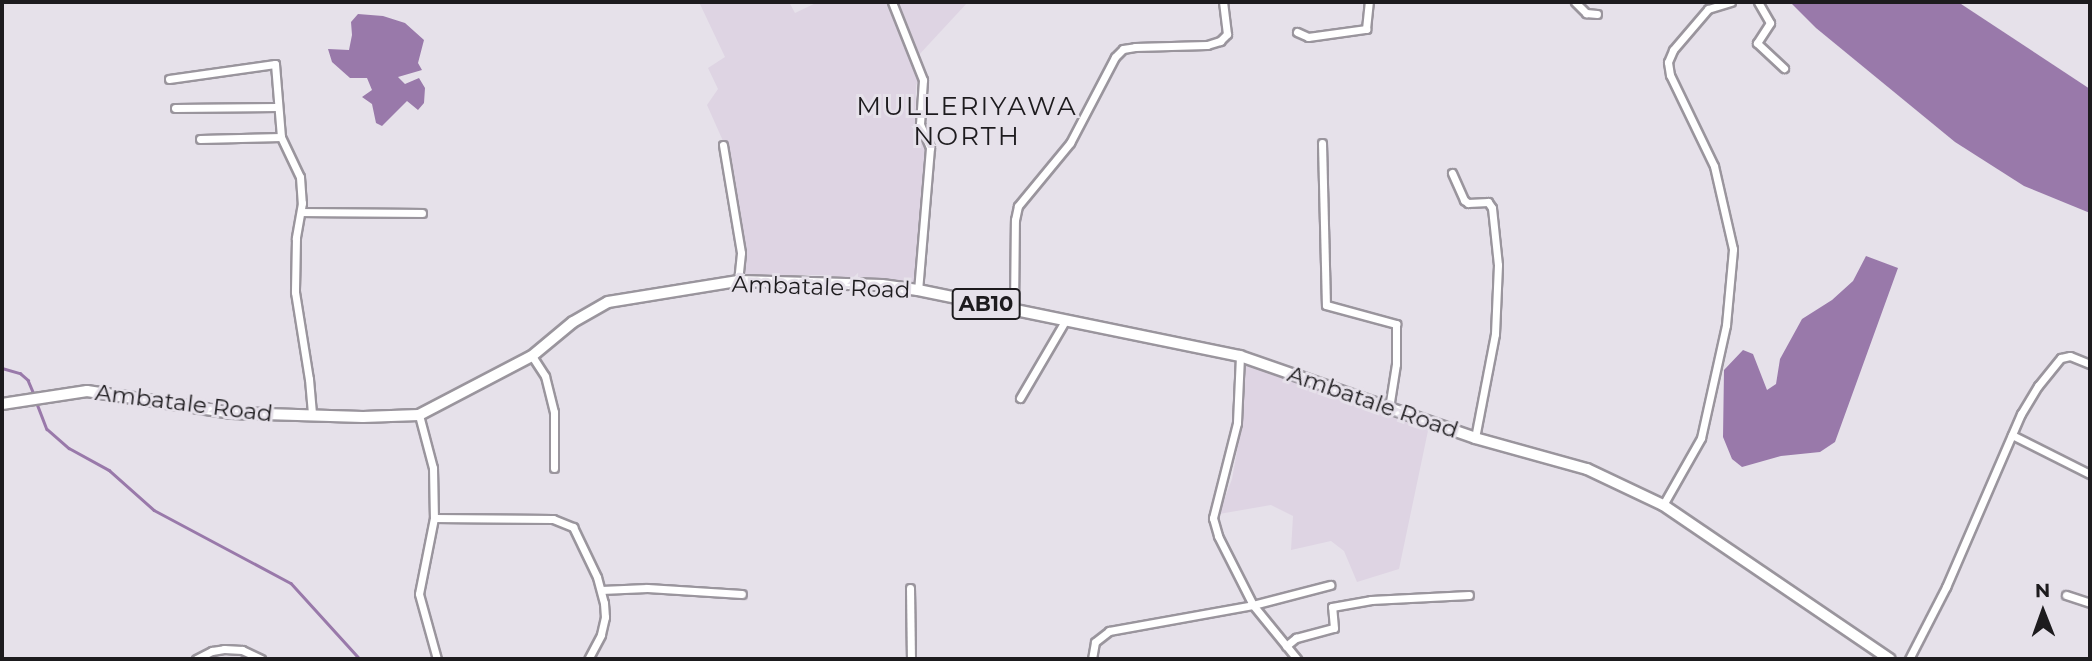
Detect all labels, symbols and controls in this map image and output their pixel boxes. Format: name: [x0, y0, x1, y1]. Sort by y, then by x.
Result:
district label: MULLERIYAWA NORTH: [858, 91, 1076, 152]
street label: Ambatale Road: [731, 270, 911, 304]
road number: AB10: [951, 286, 1021, 322]
street label: Ambatale Road: [1284, 360, 1462, 444]
street label: Ambatale Road: [94, 378, 274, 428]
north arrow: [2008, 577, 2078, 647]
text: N: [2035, 579, 2050, 602]

